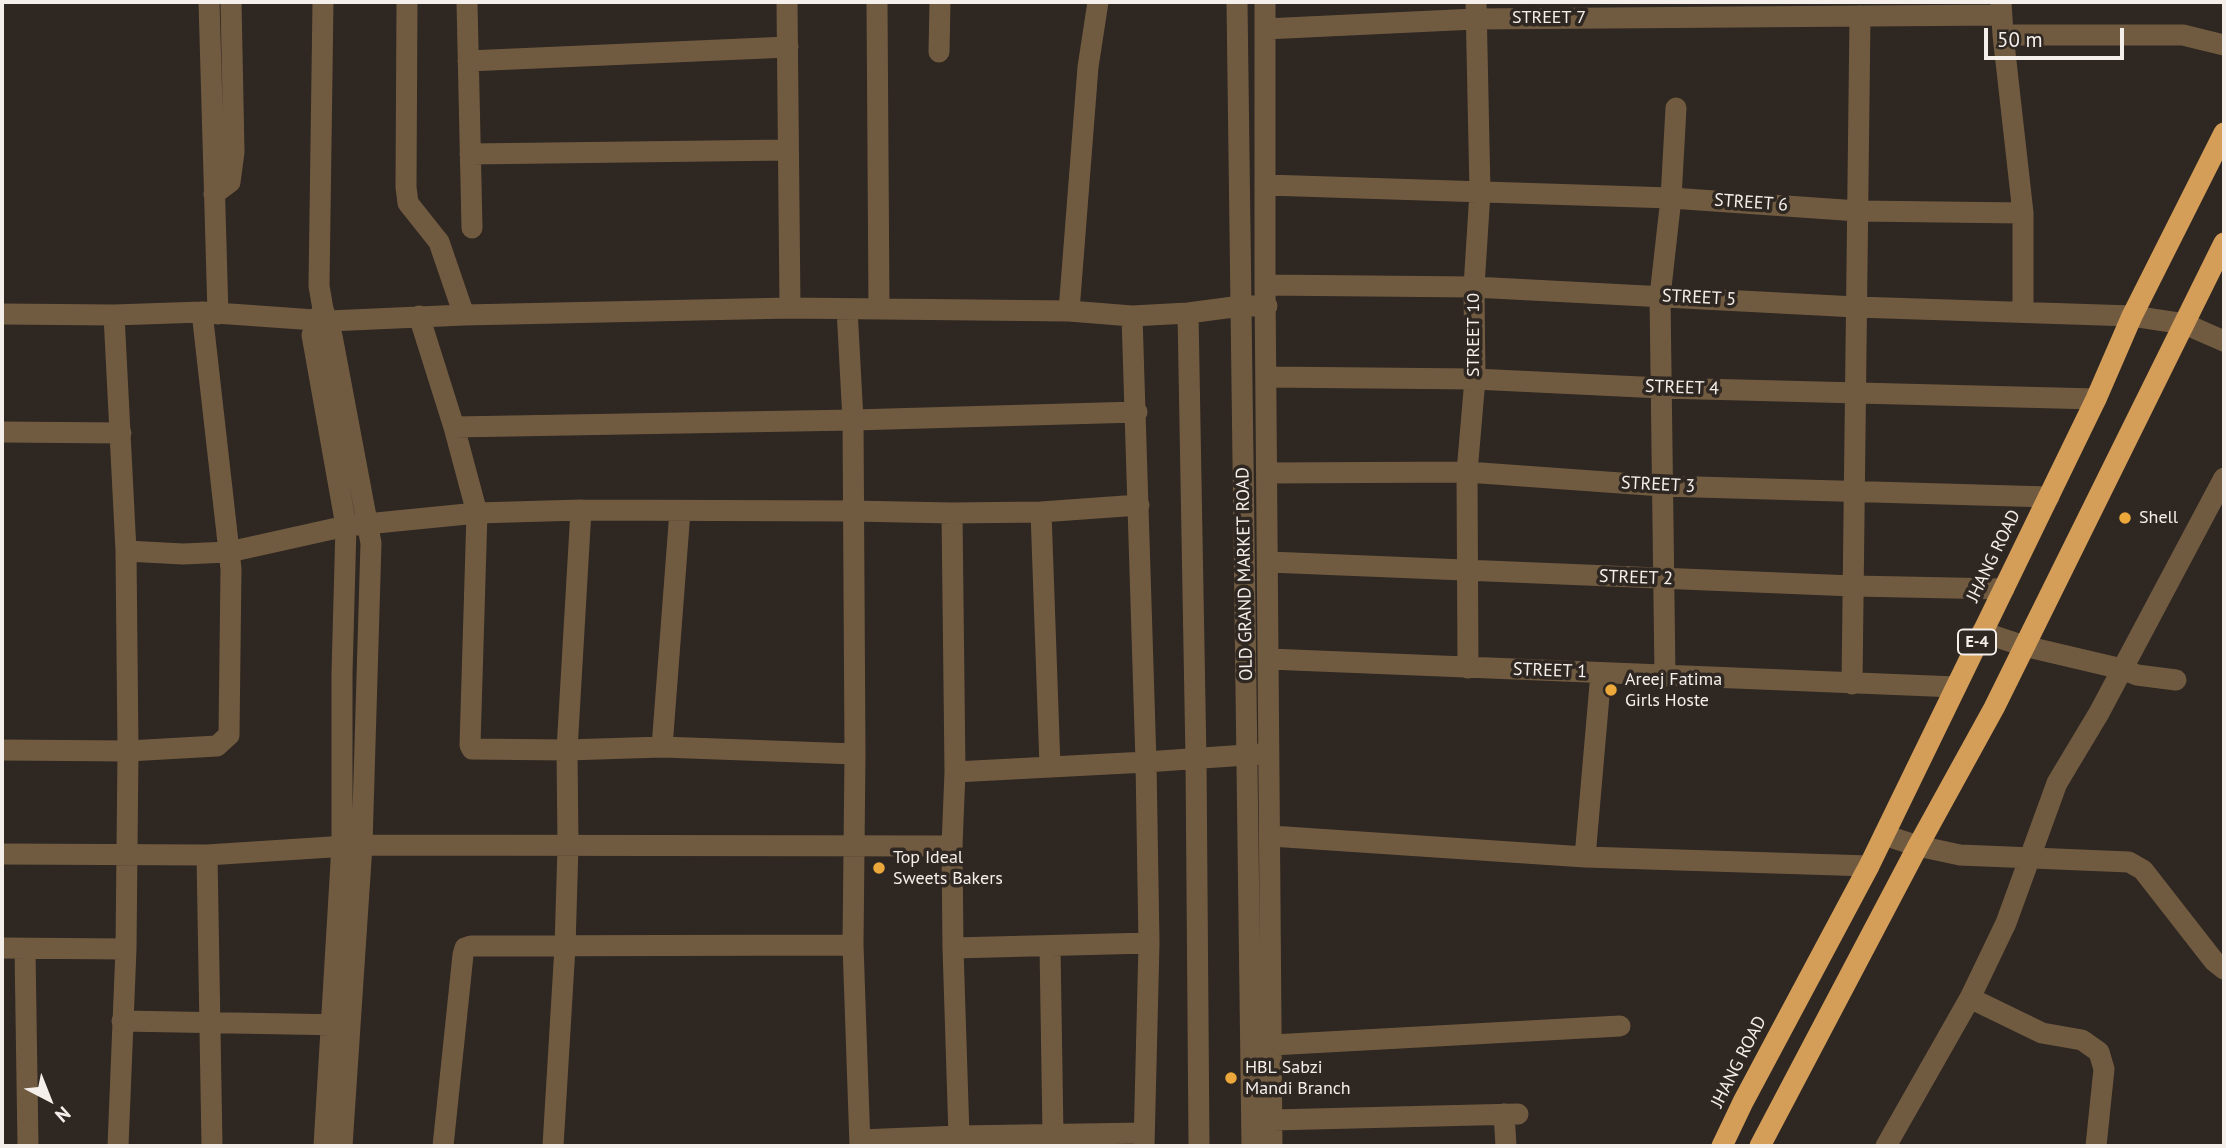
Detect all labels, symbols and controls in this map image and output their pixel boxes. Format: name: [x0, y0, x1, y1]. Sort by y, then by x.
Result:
street label: STREET 7: [1512, 7, 1586, 29]
scale bar: [1988, 14, 2128, 58]
text: 50 m: [1997, 26, 2043, 53]
street label: STREET 6: [1713, 190, 1789, 216]
street label: STREET 5: [1661, 285, 1737, 311]
street label: STREET 10: [1463, 293, 1485, 377]
street label: STREET 4: [1645, 376, 1719, 400]
street label: OLD GRAND MARKET ROAD: [1232, 467, 1258, 681]
street label: STREET 3: [1620, 472, 1696, 498]
street label: JHANG ROAD: [1962, 506, 2026, 606]
place label: Shell: [2139, 507, 2178, 529]
marker: Shell: [2117, 510, 2133, 526]
street label: STREET 2: [1599, 566, 1673, 590]
road number: E-4: [1958, 629, 1996, 654]
street label: STREET 1: [1513, 659, 1587, 683]
place label: Areej Fatima Girls Hoste: [1625, 669, 1722, 712]
marker: Areej Fatima Girls Hoste: [1603, 682, 1619, 698]
place label: Top Ideal Sweets Bakers: [893, 847, 1003, 890]
marker: Top Ideal Sweets Bakers: [871, 860, 887, 876]
street label: JHANG ROAD: [1707, 1013, 1771, 1111]
place label: HBL Sabzi Mandi Branch: [1245, 1057, 1351, 1100]
north arrow: [14, 1064, 84, 1134]
marker: HBL Sabzi Mandi Branch: [1223, 1070, 1239, 1086]
text: N: [50, 1102, 76, 1128]

